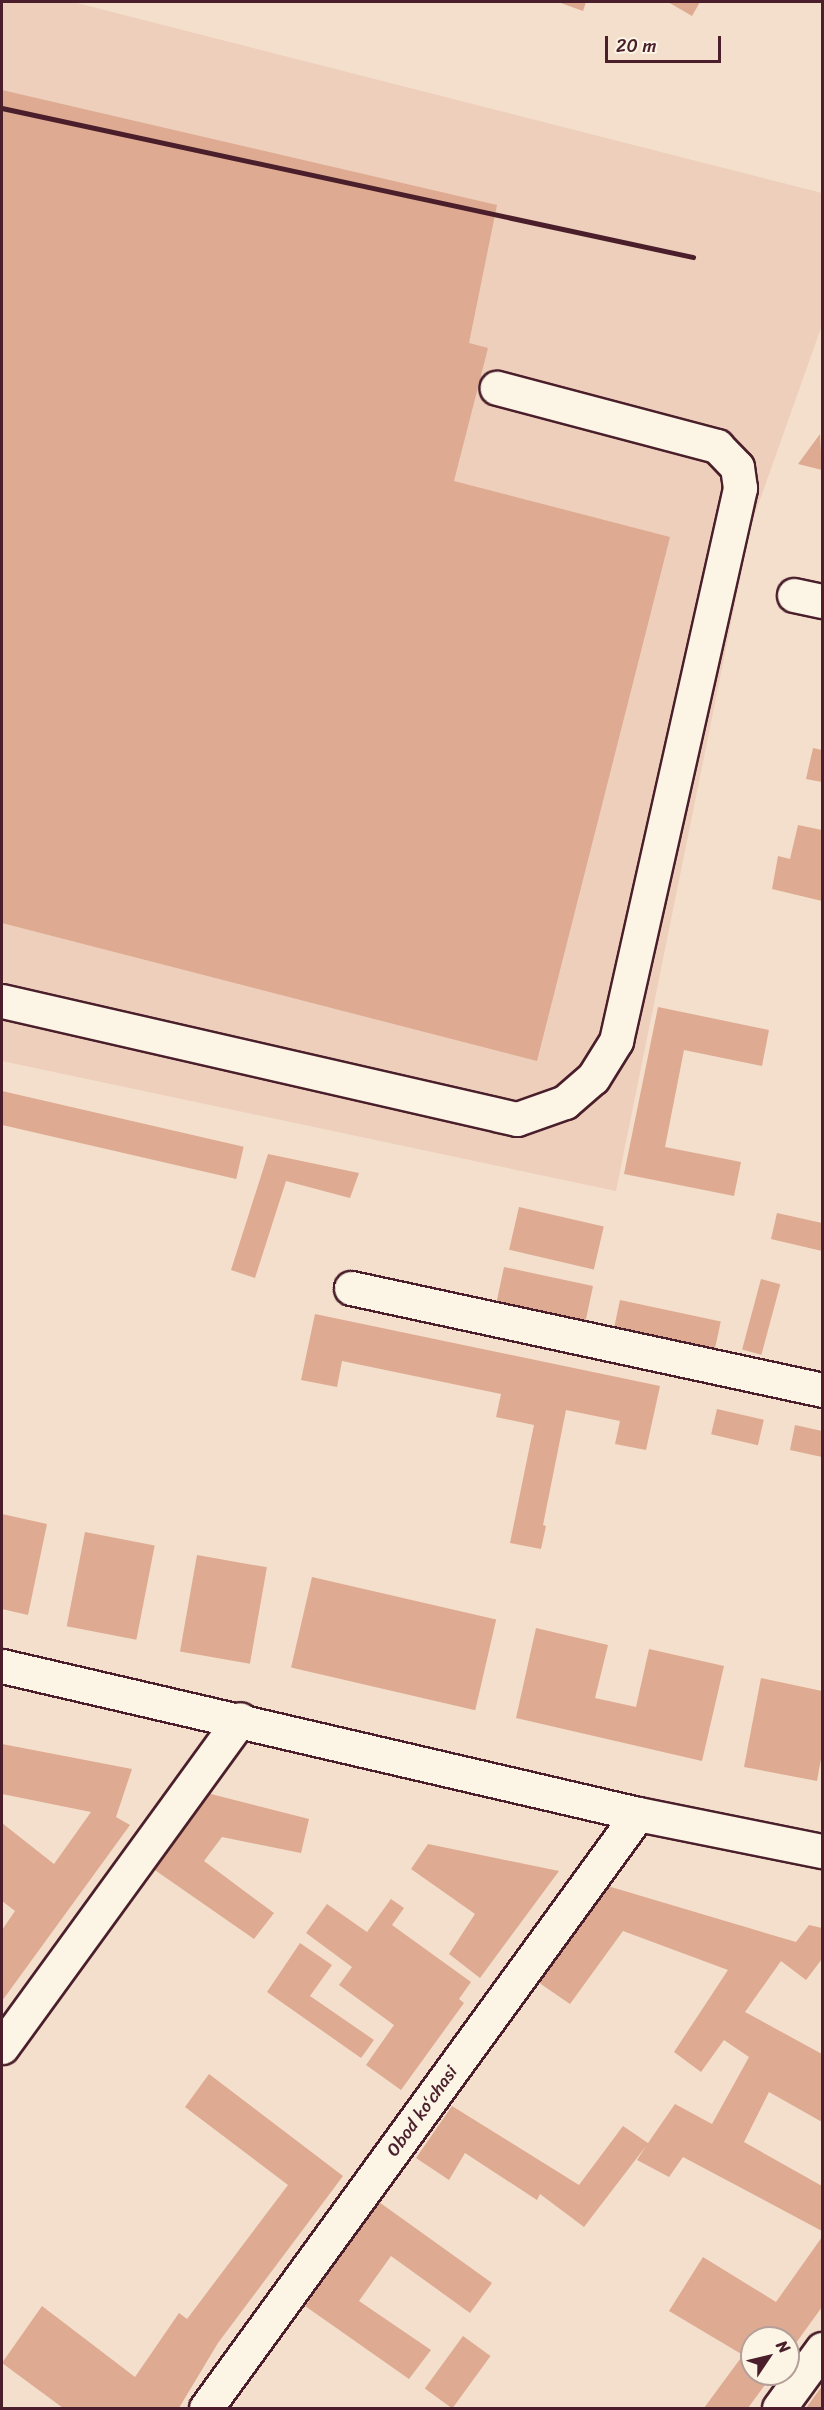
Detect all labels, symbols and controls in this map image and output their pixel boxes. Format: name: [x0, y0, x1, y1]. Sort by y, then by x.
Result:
scale bar: [608, 24, 724, 62]
text: 20 m: [616, 30, 656, 62]
street label: Obod koʻchasi: [382, 2062, 462, 2160]
north arrow: [740, 2326, 800, 2386]
text: N: [768, 2334, 799, 2359]

